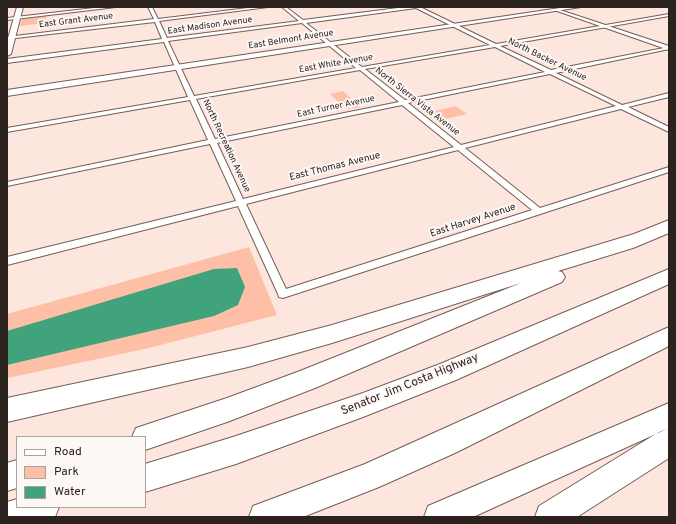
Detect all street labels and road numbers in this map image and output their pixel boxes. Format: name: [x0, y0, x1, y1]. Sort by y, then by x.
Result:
street label: East Grant Avenue: [38, 11, 114, 31]
street label: East Madison Avenue: [167, 15, 253, 37]
street label: East Belmont Avenue: [248, 28, 334, 52]
street label: North Backer Avenue: [506, 36, 588, 84]
street label: East White Avenue: [298, 52, 374, 76]
street label: North Sierra Vista Avenue: [373, 66, 461, 138]
street label: East Turner Avenue: [296, 94, 376, 120]
street label: North Recreation Avenue: [200, 98, 252, 194]
street label: East Thomas Avenue: [288, 150, 382, 184]
street label: East Harvey Avenue: [429, 201, 517, 241]
street label: Senator Jim Costa Highway: [339, 351, 481, 419]

